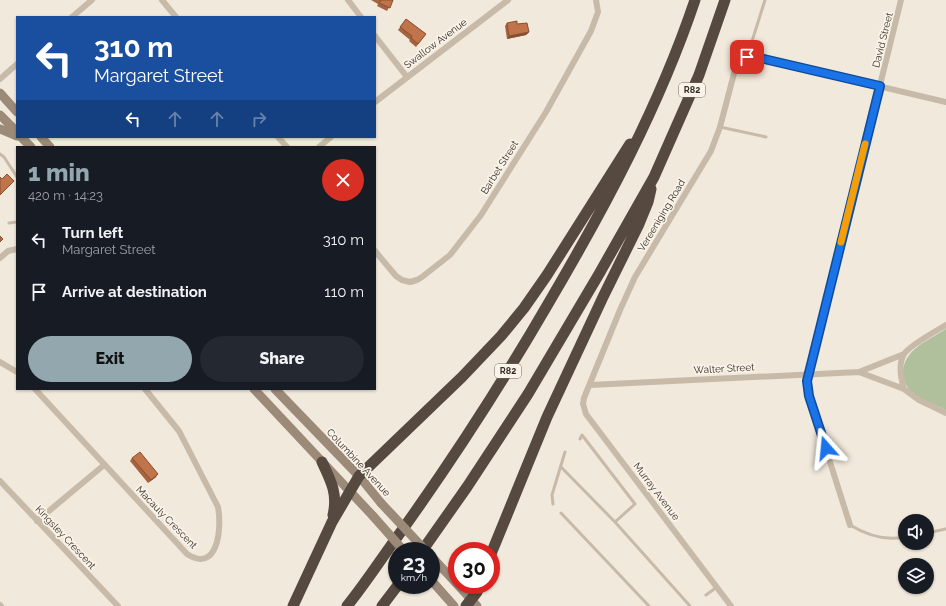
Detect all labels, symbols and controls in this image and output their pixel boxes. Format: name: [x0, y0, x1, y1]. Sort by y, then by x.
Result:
street label: David Street: [870, 11, 895, 69]
street label: Swallow Avenue: [402, 16, 469, 71]
text: 310 m: [94, 31, 173, 64]
icon: left: [28, 32, 80, 84]
pin: [730, 40, 764, 74]
icon: arrive: [736, 46, 758, 68]
text: Margaret Street: [94, 65, 224, 86]
road number: R82: [679, 83, 705, 97]
icon: left: [122, 108, 144, 130]
icon: ahead: [164, 108, 186, 130]
icon: ahead: [206, 108, 228, 130]
icon: right: [248, 108, 270, 130]
street label: Barbet Street: [479, 138, 521, 196]
text: 1 min: [28, 158, 90, 187]
button: close: [322, 159, 364, 201]
street label: Vereeniging Road: [636, 177, 687, 253]
text: 420 m · 14:23: [28, 188, 103, 203]
text: Turn left: [62, 224, 123, 242]
icon: left: [28, 229, 50, 251]
text: 310 m: [323, 231, 364, 249]
text: Margaret Street: [62, 242, 156, 257]
icon: arrive: [28, 281, 50, 303]
text: Arrive at destination: [62, 283, 207, 301]
text: 110 m: [324, 283, 364, 301]
button: Exit: [28, 336, 192, 382]
button: Share: [200, 336, 364, 382]
street label: Walter Street: [693, 361, 755, 376]
road number: R82: [495, 364, 521, 378]
street label: Columbine Avenue: [325, 426, 393, 498]
position arrow: [805, 427, 847, 469]
street label: Murray Avenue: [631, 460, 682, 522]
street label: Macauly Crescent: [134, 484, 200, 551]
street label: Kingsley Crescent: [33, 503, 98, 572]
map controls: [898, 514, 934, 594]
button: sound: [898, 514, 934, 550]
speed limit sign: 30: [448, 542, 500, 594]
text: 23: [403, 551, 425, 575]
button: layers: [898, 558, 934, 594]
text: km/h: [401, 572, 427, 583]

